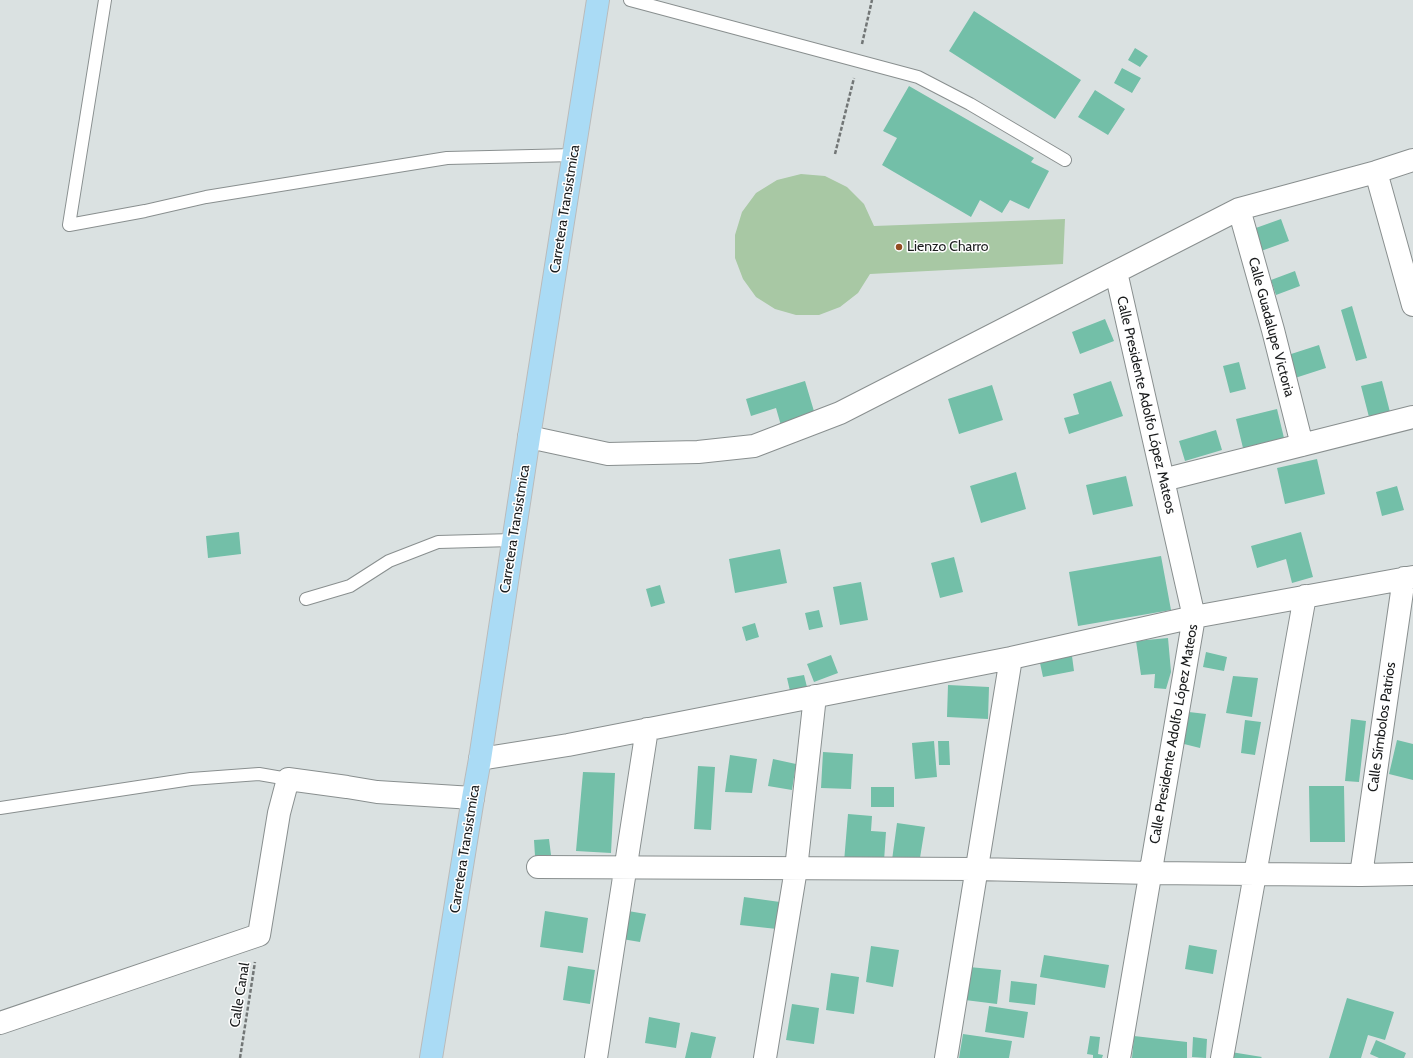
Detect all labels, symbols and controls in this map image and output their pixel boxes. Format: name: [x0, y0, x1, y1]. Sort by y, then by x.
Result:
street label: Carretera Transistmica: [547, 144, 583, 274]
place label: Lienzo Charro: [907, 239, 989, 255]
marker: Lienzo Charro: [894, 242, 904, 252]
street label: Calle Guadalupe Victoria: [1244, 255, 1298, 399]
street label: Calle Presidente Adolfo López Mateos: [1113, 294, 1179, 516]
street label: Carretera Transistmica: [497, 464, 533, 594]
street label: Calle Presidente Adolfo López Mateos: [1146, 623, 1202, 845]
street label: Calle Símbolos Patrios: [1365, 661, 1399, 793]
street label: Carretera Transistmica: [447, 784, 483, 914]
street label: Calle Canal: [227, 961, 253, 1029]

